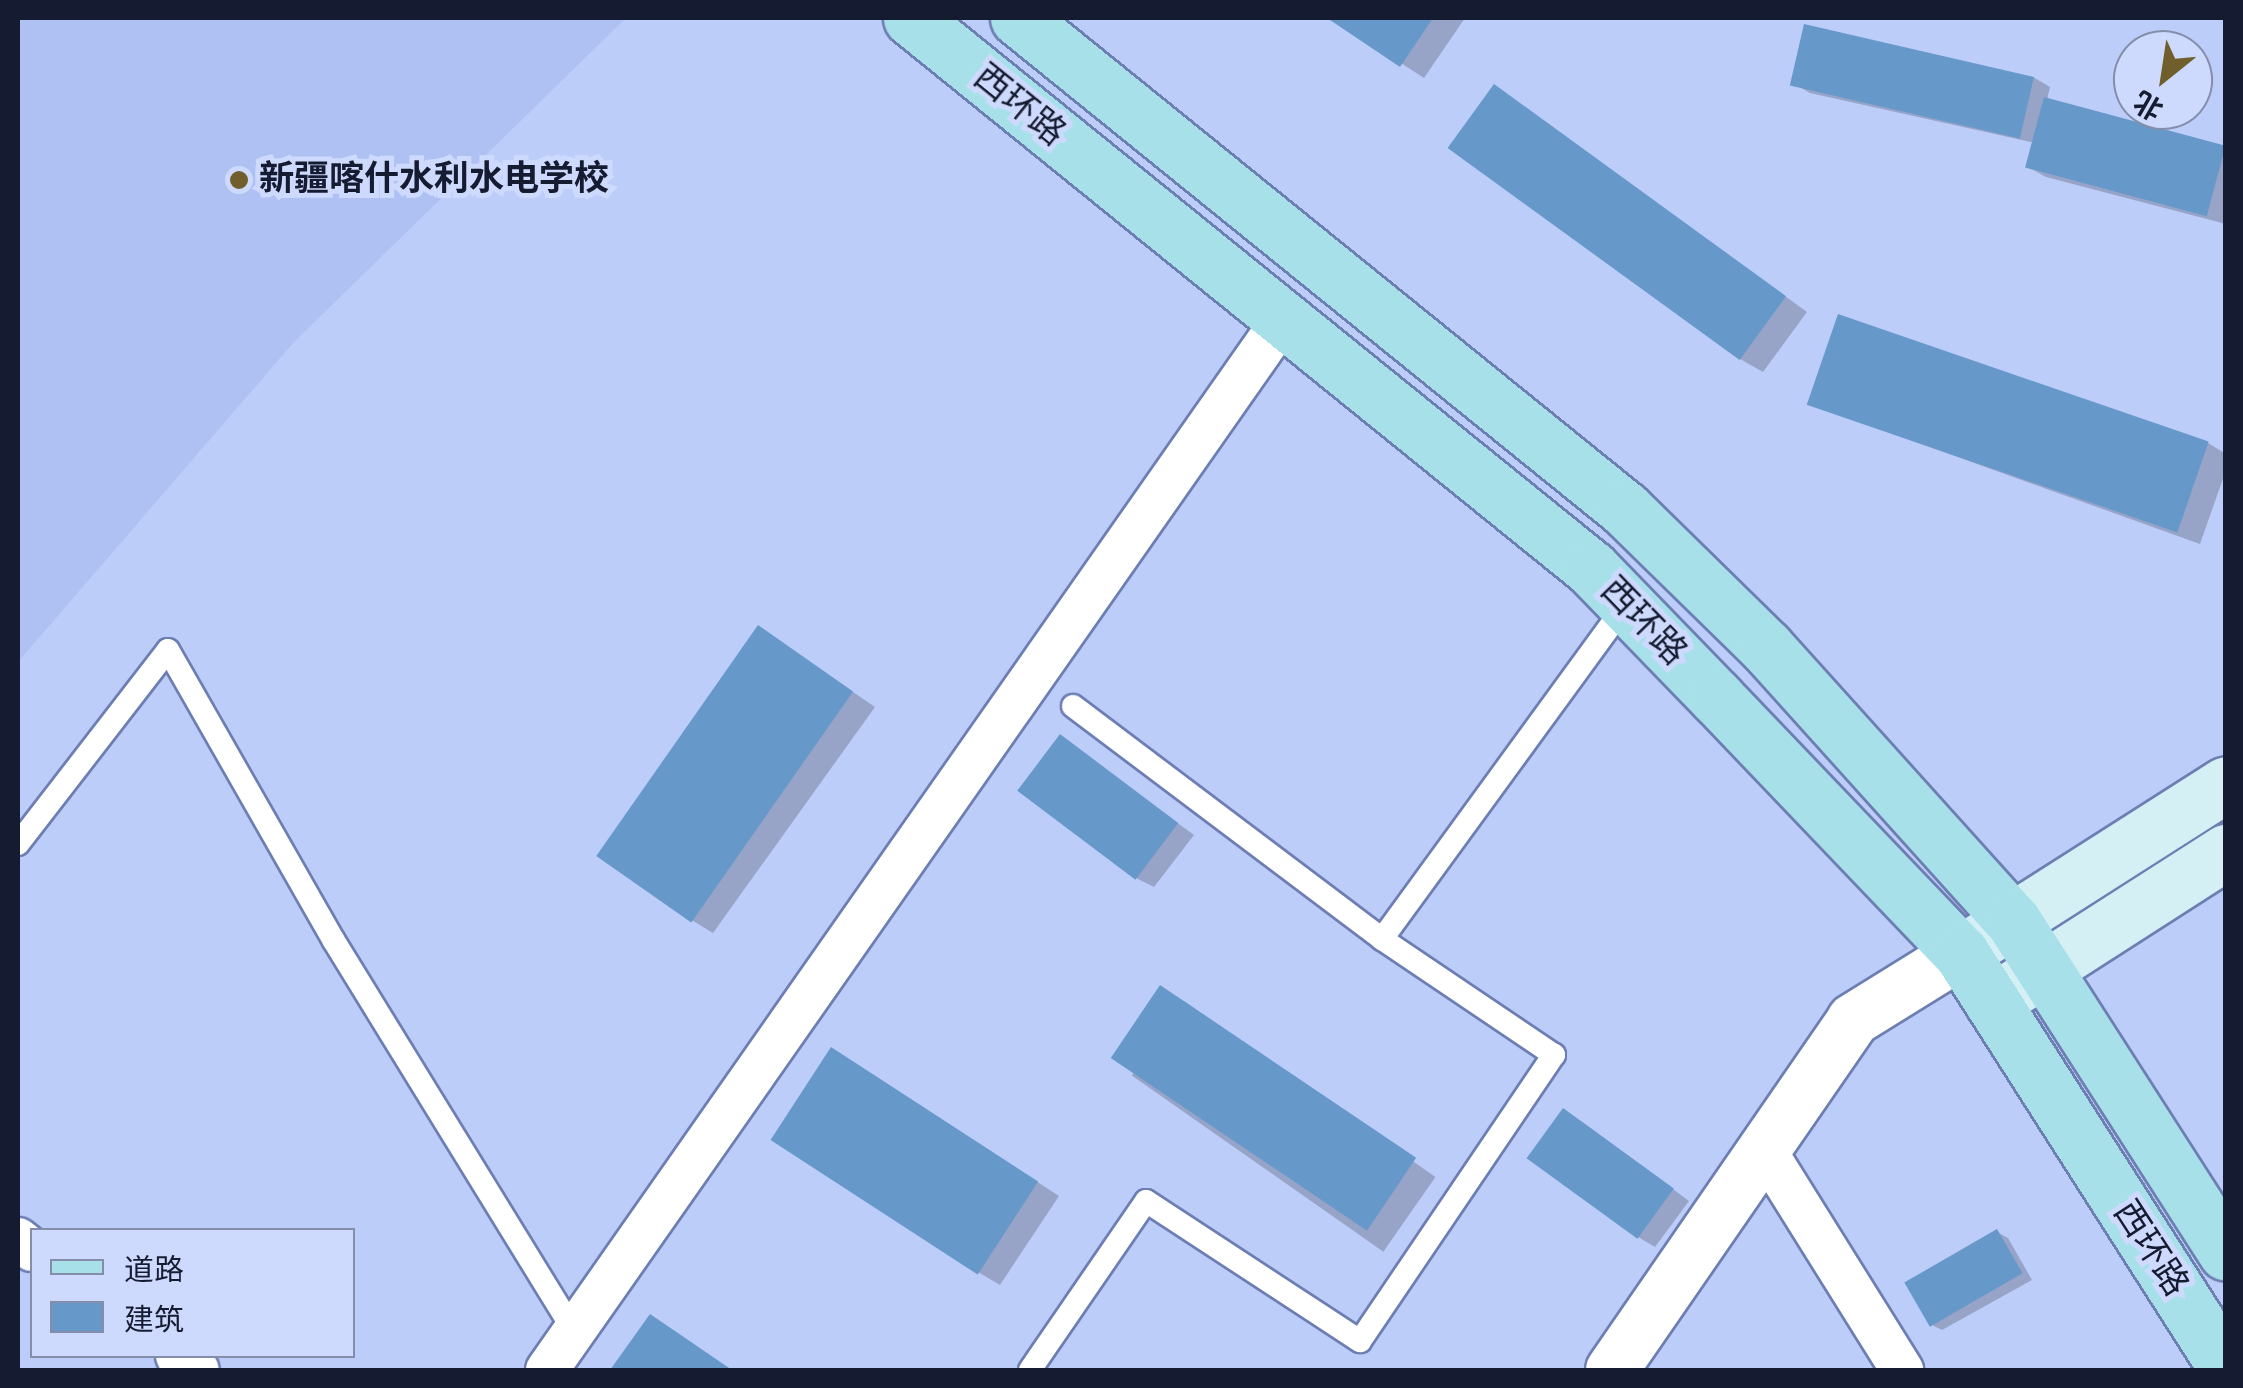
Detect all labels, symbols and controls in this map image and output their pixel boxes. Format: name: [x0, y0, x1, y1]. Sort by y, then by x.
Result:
north arrow: [2113, 30, 2213, 130]
street label: 西环路: [965, 57, 1073, 155]
text: 北: [2130, 85, 2168, 123]
place label: 新疆喀什水利水电学校: [259, 159, 609, 201]
marker: 新疆喀什水利水电学校: [228, 169, 250, 191]
street label: 西环路: [1591, 570, 1695, 674]
street label: 西环路: [2104, 1194, 2196, 1304]
legend: [30, 1228, 355, 1358]
text: 道路: [124, 1256, 184, 1286]
text: 建筑: [124, 1306, 184, 1336]

